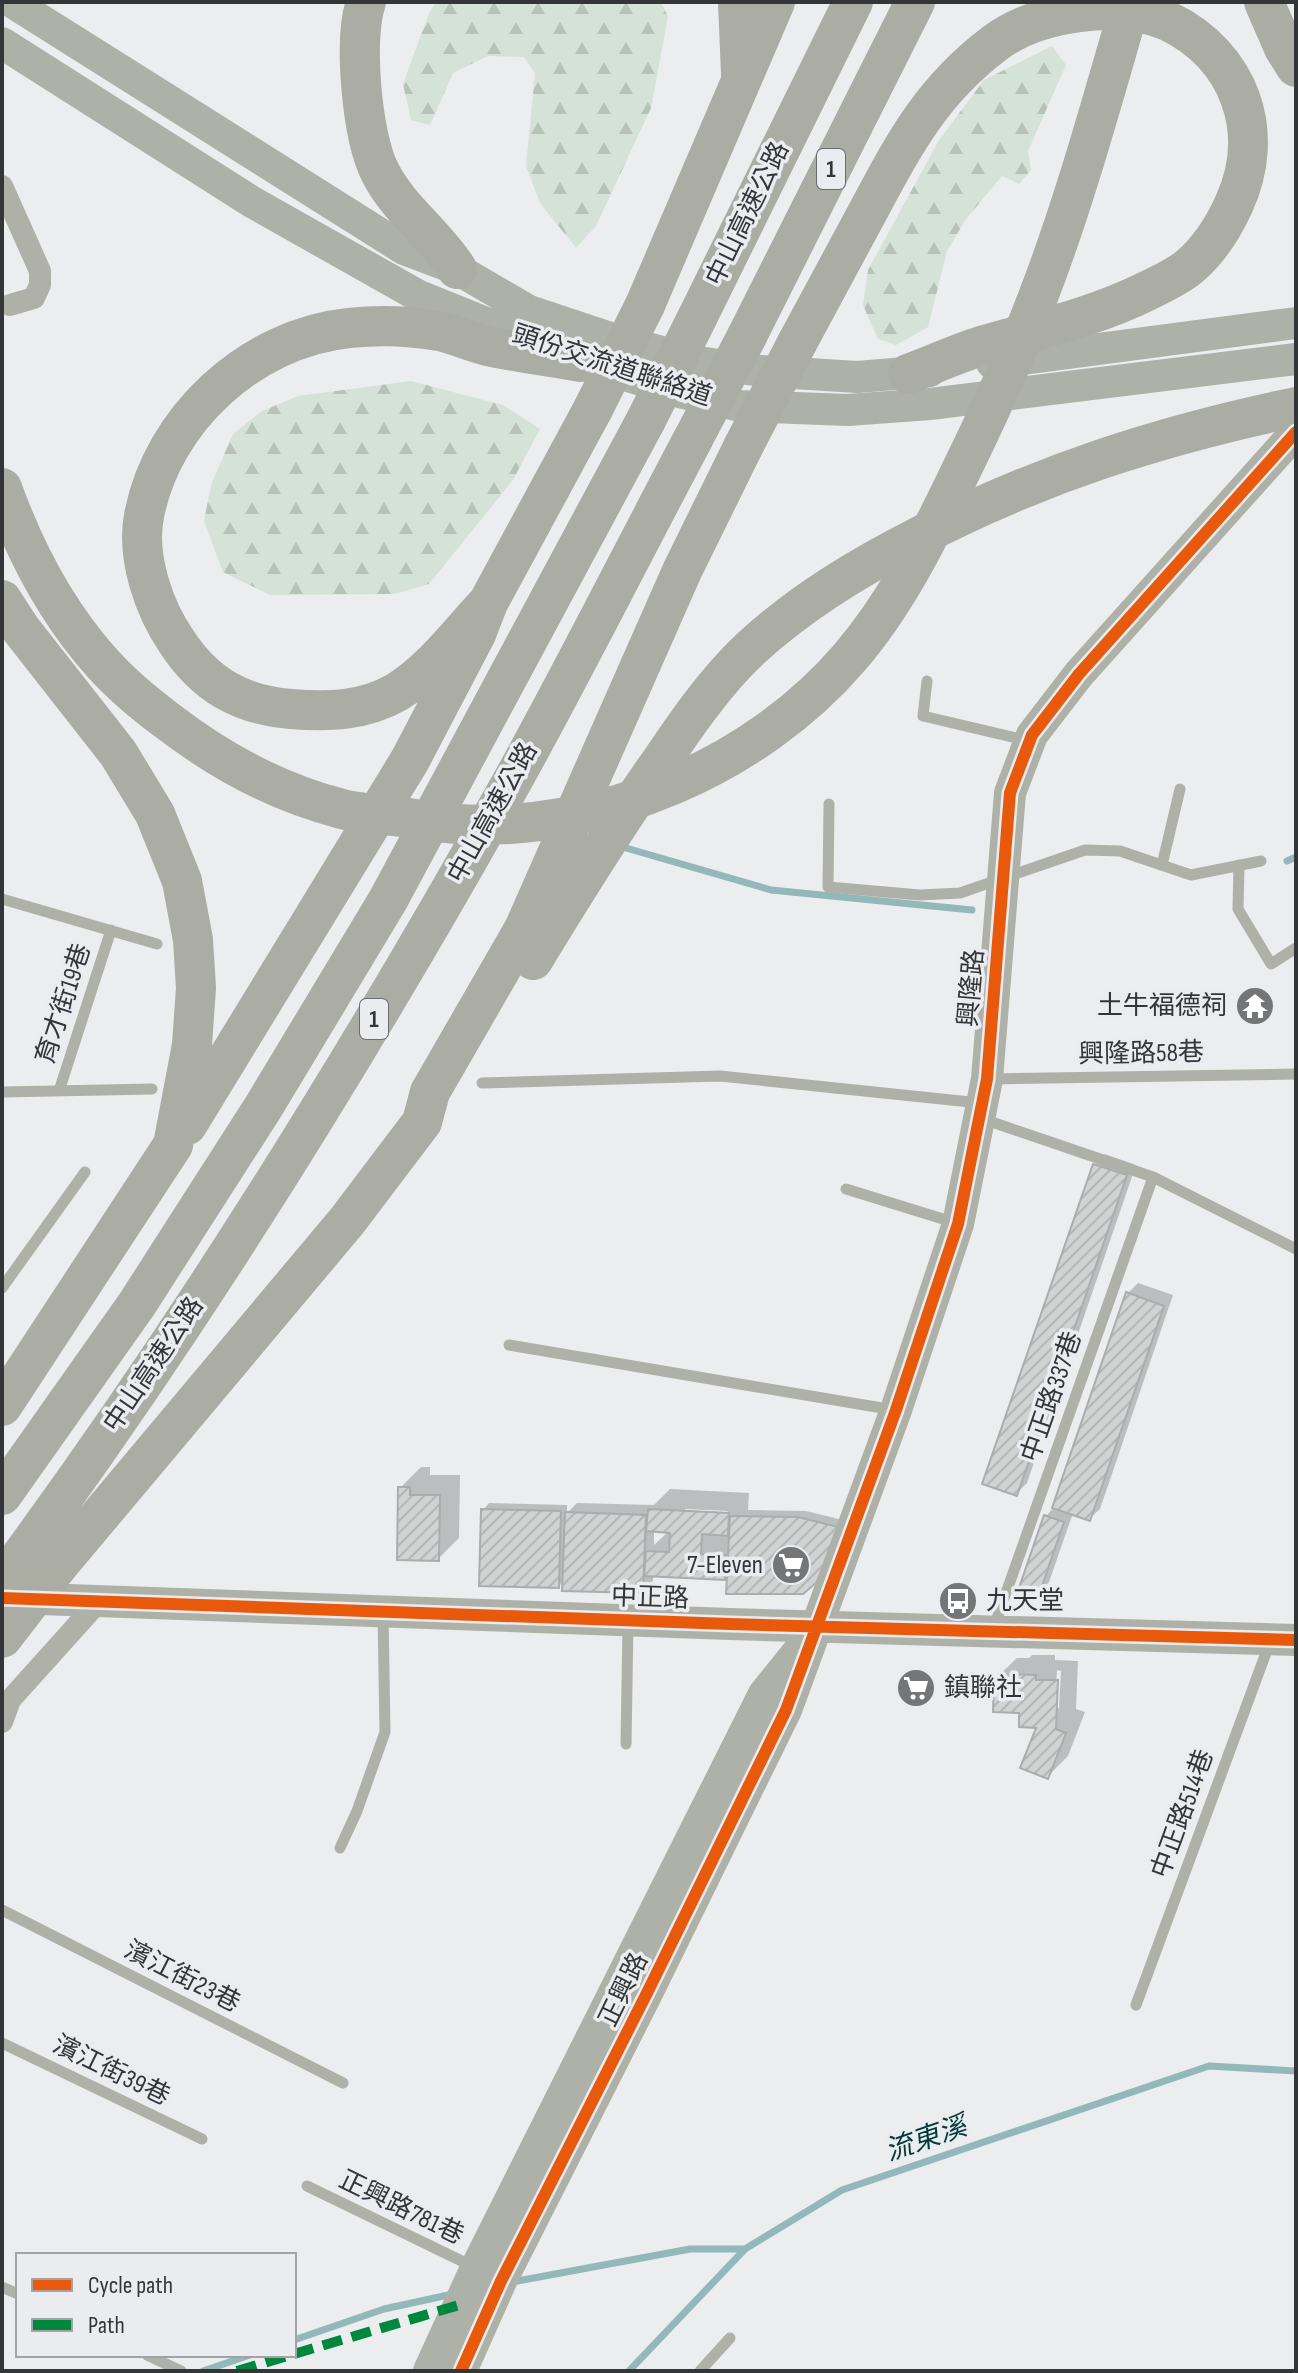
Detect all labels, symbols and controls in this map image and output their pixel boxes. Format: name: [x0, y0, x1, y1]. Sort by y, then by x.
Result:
street label: 中山高速公路: [700, 137, 796, 291]
road number: 1: [817, 149, 845, 189]
street label: 頭份交流道聯絡道: [508, 319, 716, 413]
street label: 中山高速公路: [442, 737, 544, 889]
street label: 育才街19巷: [30, 940, 98, 1068]
street label: 興隆路: [953, 948, 991, 1028]
temple icon: 土牛福德祠: [1234, 985, 1276, 1027]
place label: 土牛福德祠: [1097, 991, 1227, 1022]
road number: 1: [360, 999, 388, 1039]
street label: 興隆路58巷: [1078, 1037, 1204, 1071]
street label: 中山高速公路: [98, 1292, 210, 1438]
street label: 中正路337巷: [1015, 1328, 1089, 1466]
supermarket icon: 7-Eleven: [770, 1544, 812, 1586]
place label: 7-Eleven: [687, 1550, 763, 1581]
bus stop icon: 九天堂: [937, 1580, 979, 1622]
street label: 中正路: [610, 1581, 690, 1615]
place label: 九天堂: [986, 1586, 1064, 1617]
supermarket icon: 鎮聯社: [895, 1667, 937, 1709]
place label: 鎮聯社: [944, 1673, 1022, 1704]
street label: 中正路514巷: [1145, 1746, 1221, 1882]
street label: 濱江街23巷: [119, 1935, 245, 2019]
street label: 正興路: [593, 1948, 655, 2032]
street label: 濱江街39巷: [47, 2029, 175, 2113]
water label: 流東溪: [881, 2108, 975, 2168]
street label: 正興路781巷: [334, 2165, 468, 2251]
legend: [16, 2253, 296, 2357]
text: Cycle path: [88, 2271, 173, 2300]
text: Path: [88, 2311, 125, 2340]

